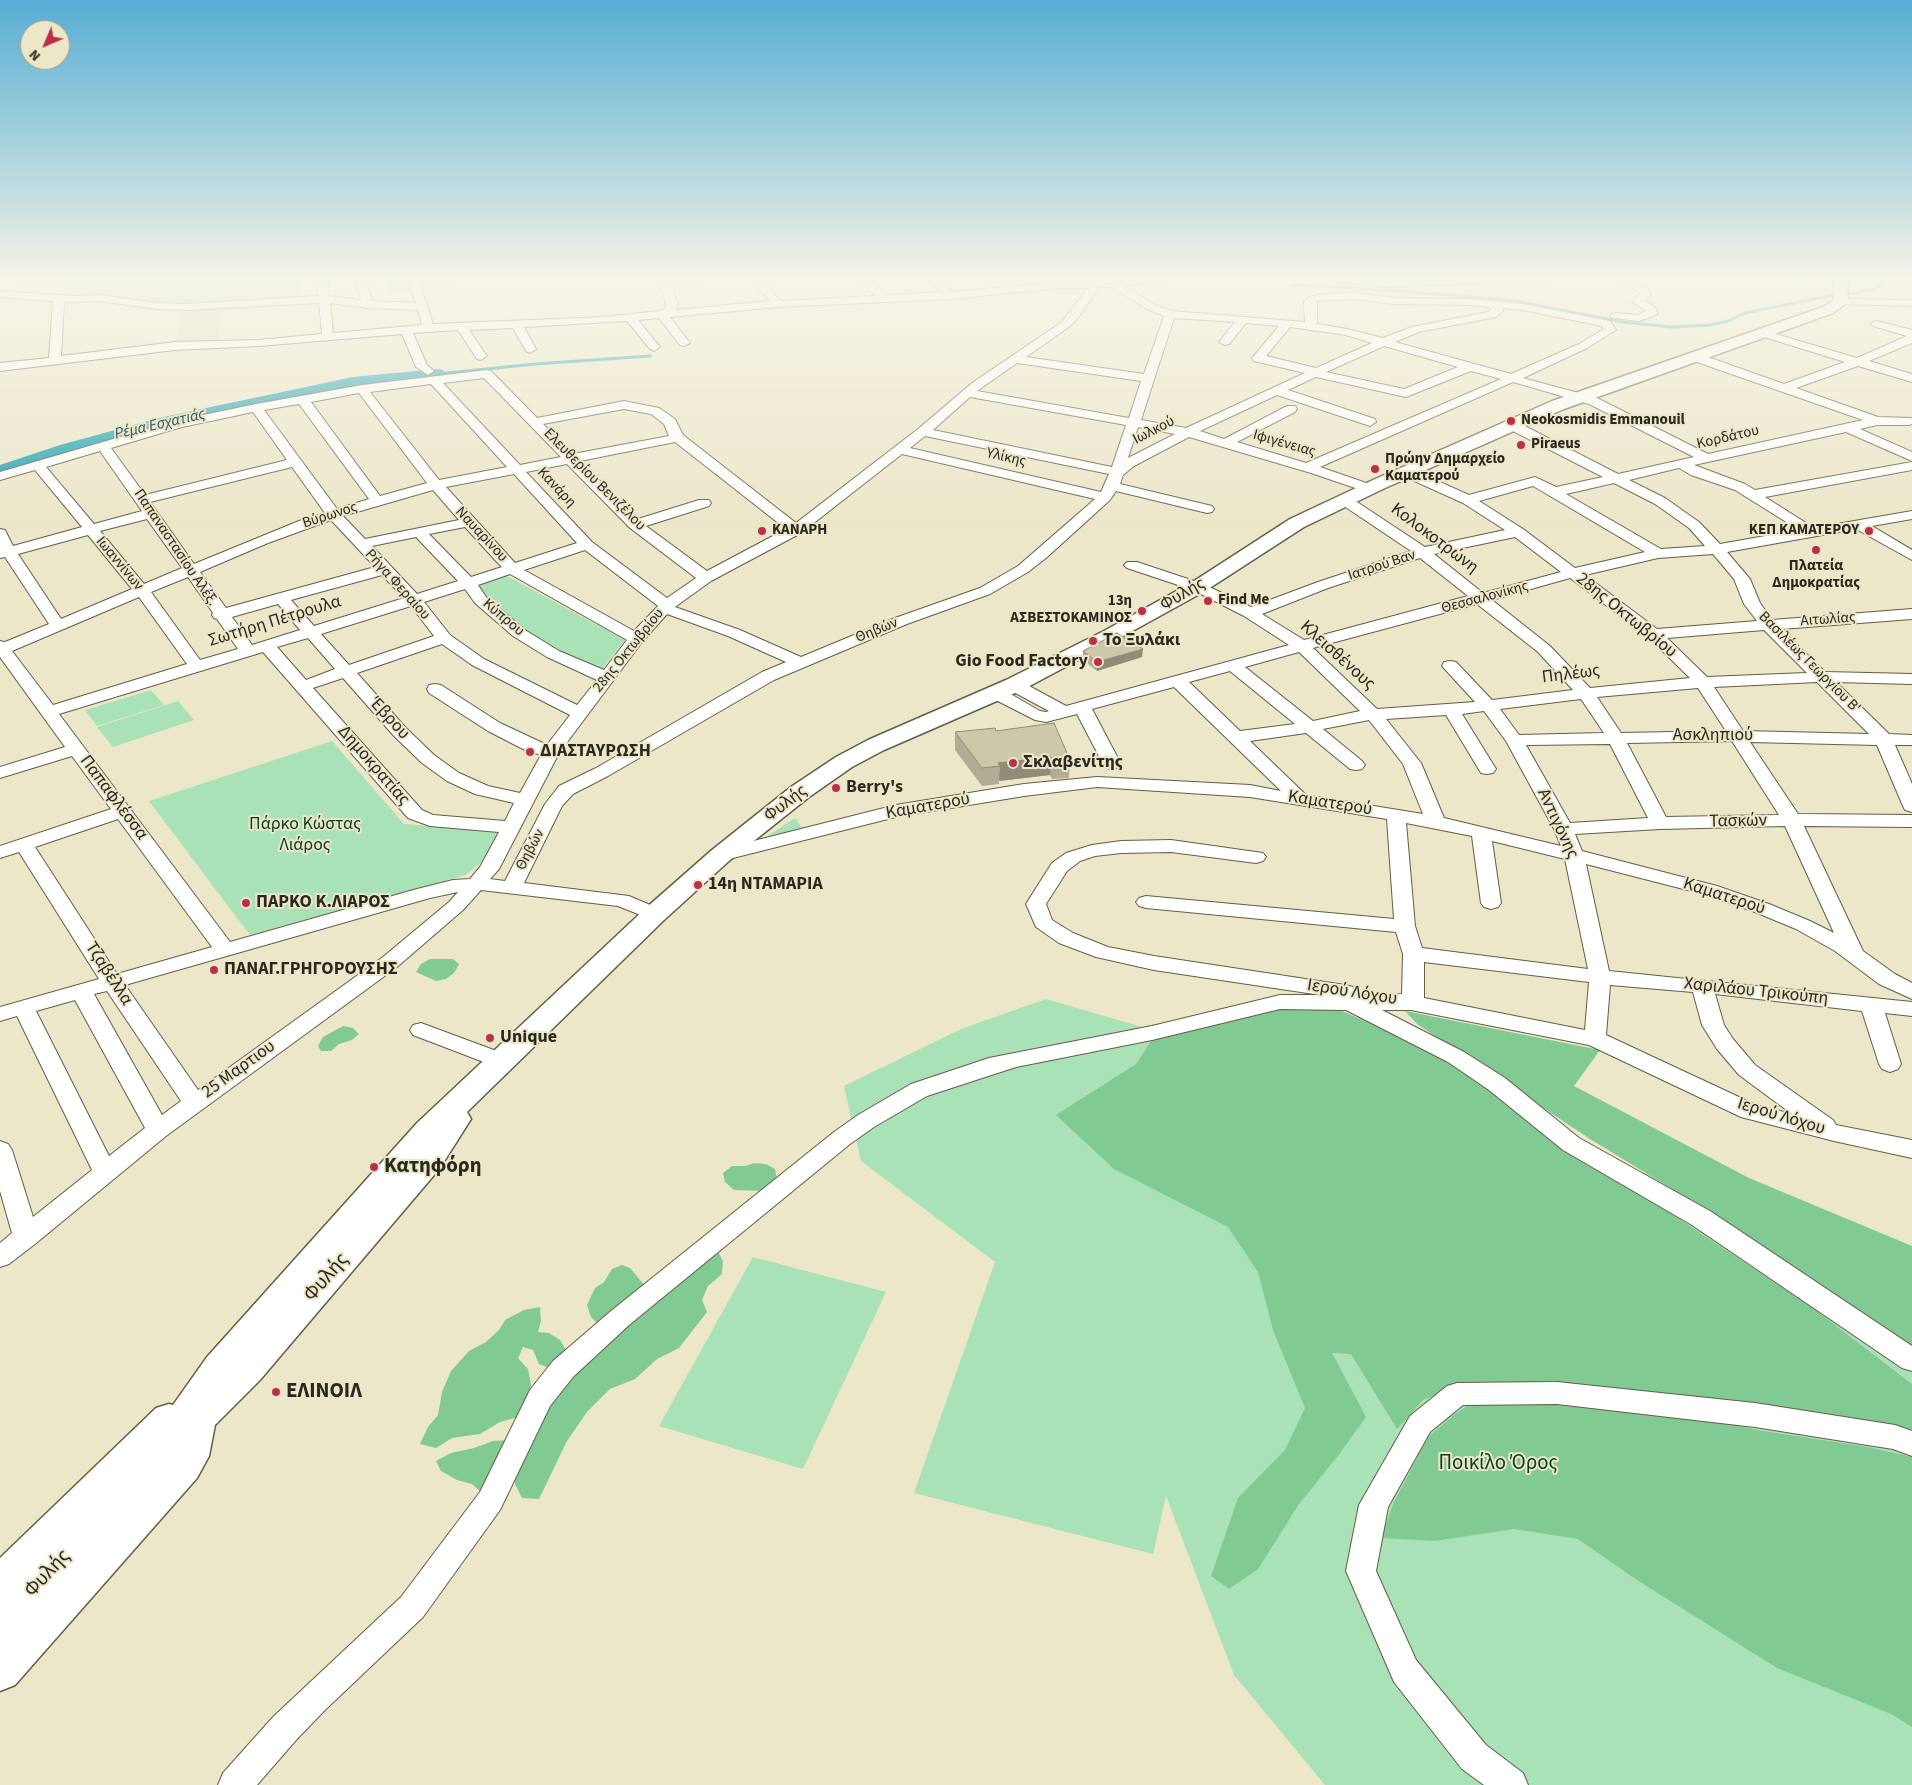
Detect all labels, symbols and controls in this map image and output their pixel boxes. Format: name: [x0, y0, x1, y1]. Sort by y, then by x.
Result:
north arrow: [20, 20, 70, 70]
text: N: [25, 45, 45, 65]
water label: Ρέμα Εσχατιάς: [113, 405, 207, 445]
place label: Neokosmidis Emmanouil: [1521, 412, 1685, 430]
street label: Ιωλκού: [1130, 413, 1178, 449]
marker: Neokosmidis Emmanouil: [1505, 415, 1517, 427]
street label: Κορδάτου: [1695, 422, 1761, 454]
street label: Ελευθερίου Βενιζέλου: [539, 425, 649, 535]
street label: Ιφιγένειας: [1251, 426, 1317, 462]
place label: Piraeus: [1531, 436, 1580, 454]
marker: Piraeus: [1515, 439, 1527, 451]
street label: Υλίκης: [984, 445, 1028, 471]
place label: Πρώην Δημαρχείο Καματερού: [1385, 451, 1505, 486]
marker: Πρώην Δημαρχείο Καματερού: [1369, 463, 1381, 475]
street label: Κανάρη: [533, 464, 579, 512]
street label: Παπαναστασίου Αλέξ.: [129, 486, 221, 610]
street label: Βύρωνος: [300, 499, 360, 533]
street label: Κολοκοτρώνη: [1386, 499, 1482, 579]
street label: Ναυαρίνου: [451, 504, 511, 566]
place label: ΚΑΝΑΡΗ: [772, 522, 827, 540]
place label: ΚΕΠ ΚΑΜΑΤΕΡΟΥ: [1749, 522, 1859, 540]
marker: ΚΑΝΑΡΗ: [756, 525, 768, 537]
marker: ΚΕΠ ΚΑΜΑΤΕΡΟΥ: [1863, 525, 1875, 537]
street label: Ιωαννίνων: [91, 533, 147, 595]
marker: Πλατεία Δημοκρατίας: [1810, 544, 1822, 556]
street label: Ρήγα Φεραίου: [361, 546, 433, 624]
street label: Ιατρού Βαν: [1346, 547, 1418, 585]
place label: Πλατεία Δημοκρατίας: [1772, 558, 1860, 593]
street label: 28ης Οκτωβρίου: [1571, 569, 1681, 663]
street label: Φυλής: [1157, 574, 1209, 616]
street label: Θεσσαλονίκης: [1440, 578, 1530, 618]
street label: Σωτήρη Πέτρουλα: [206, 592, 344, 652]
place label: Find Me: [1218, 592, 1269, 610]
place label: 13η ΑΣΒΕΣΤΟΚΑΜΙΝΟΣ: [1010, 593, 1132, 628]
street label: Κύπρου: [479, 595, 527, 641]
marker: Find Me: [1202, 595, 1214, 607]
street label: 28ης Οκτωβρίου: [590, 605, 668, 697]
marker: 13η ΑΣΒΕΣΤΟΚΑΜΙΝΟΣ: [1136, 605, 1148, 617]
street label: Βασιλέως Γεωργίου Β': [1754, 608, 1864, 718]
street label: Αιτωλίας: [1800, 609, 1856, 631]
street label: Θηβών: [853, 614, 901, 648]
street label: Κλεισθένους: [1295, 617, 1379, 695]
place label: Το Ξυλάκι: [1103, 630, 1180, 652]
marker: Το Ξυλάκι: [1087, 635, 1099, 647]
place label: Gio Food Factory: [955, 651, 1088, 673]
marker: Gio Food Factory: [1092, 656, 1104, 668]
street label: Πηλέως: [1541, 661, 1601, 689]
street label: Έβρου: [364, 693, 414, 745]
street label: Δημοκρατίας: [332, 722, 414, 810]
street label: Ασκληπιού: [1673, 725, 1753, 747]
place label: ΔΙΑΣΤΑΥΡΩΣΗ: [540, 741, 651, 763]
marker: ΔΙΑΣΤΑΥΡΩΣΗ: [524, 746, 536, 758]
street label: Παπαφλέσσα: [74, 751, 152, 845]
place label: Σκλαβενίτης: [1023, 752, 1123, 774]
marker: Σκλαβενίτης: [1007, 757, 1019, 769]
place label: Berry's: [846, 777, 903, 799]
street label: Φυλής: [760, 781, 812, 827]
marker: Berry's: [830, 782, 842, 794]
street label: Αντιγόνης: [1531, 786, 1583, 862]
street label: Καματερού: [1286, 787, 1374, 821]
street label: Καματερού: [884, 789, 972, 825]
street label: Τασκών: [1709, 811, 1767, 833]
park label: Πάρκο Κώστας Λιάρος: [249, 814, 361, 856]
street label: Θηβών: [513, 826, 549, 874]
place label: 14η ΝΤΑΜΑΡΙΑ: [708, 874, 823, 896]
street label: Καματερού: [1680, 874, 1768, 920]
marker: 14η ΝΤΑΜΑΡΙΑ: [692, 879, 704, 891]
place label: ΠΑΡΚΟ Κ.ΛΙΑΡΟΣ: [256, 892, 390, 914]
marker: ΠΑΡΚΟ Κ.ΛΙΑΡΟΣ: [240, 897, 252, 909]
street label: Τζαβέλλα: [80, 938, 136, 1010]
place label: ΠΑΝΑΓ.ΓΡΗΓΟΡΟΥΣΗΣ: [224, 959, 398, 981]
marker: ΠΑΝΑΓ.ΓΡΗΓΟΡΟΥΣΗΣ: [208, 964, 220, 976]
street label: Χαριλάου Τρικούπη: [1683, 974, 1829, 1010]
street label: Ιερού Λόχου: [1305, 975, 1399, 1011]
place label: Unique: [500, 1027, 557, 1049]
marker: Unique: [484, 1032, 496, 1044]
street label: 25 Μαρτιου: [198, 1036, 280, 1104]
street label: Ιερού Λόχου: [1734, 1093, 1828, 1141]
place label: Κατηφόρη: [384, 1154, 482, 1180]
marker: Κατηφόρη: [368, 1161, 380, 1173]
street label: Φυλής: [299, 1248, 355, 1308]
place label: ΕΛΙΝΟΙΛ: [286, 1379, 362, 1405]
marker: ΕΛΙΝΟΙΛ: [270, 1386, 282, 1398]
park label: Ποικίλο Όρος: [1438, 1451, 1558, 1477]
street label: Φυλής: [20, 1545, 76, 1603]

